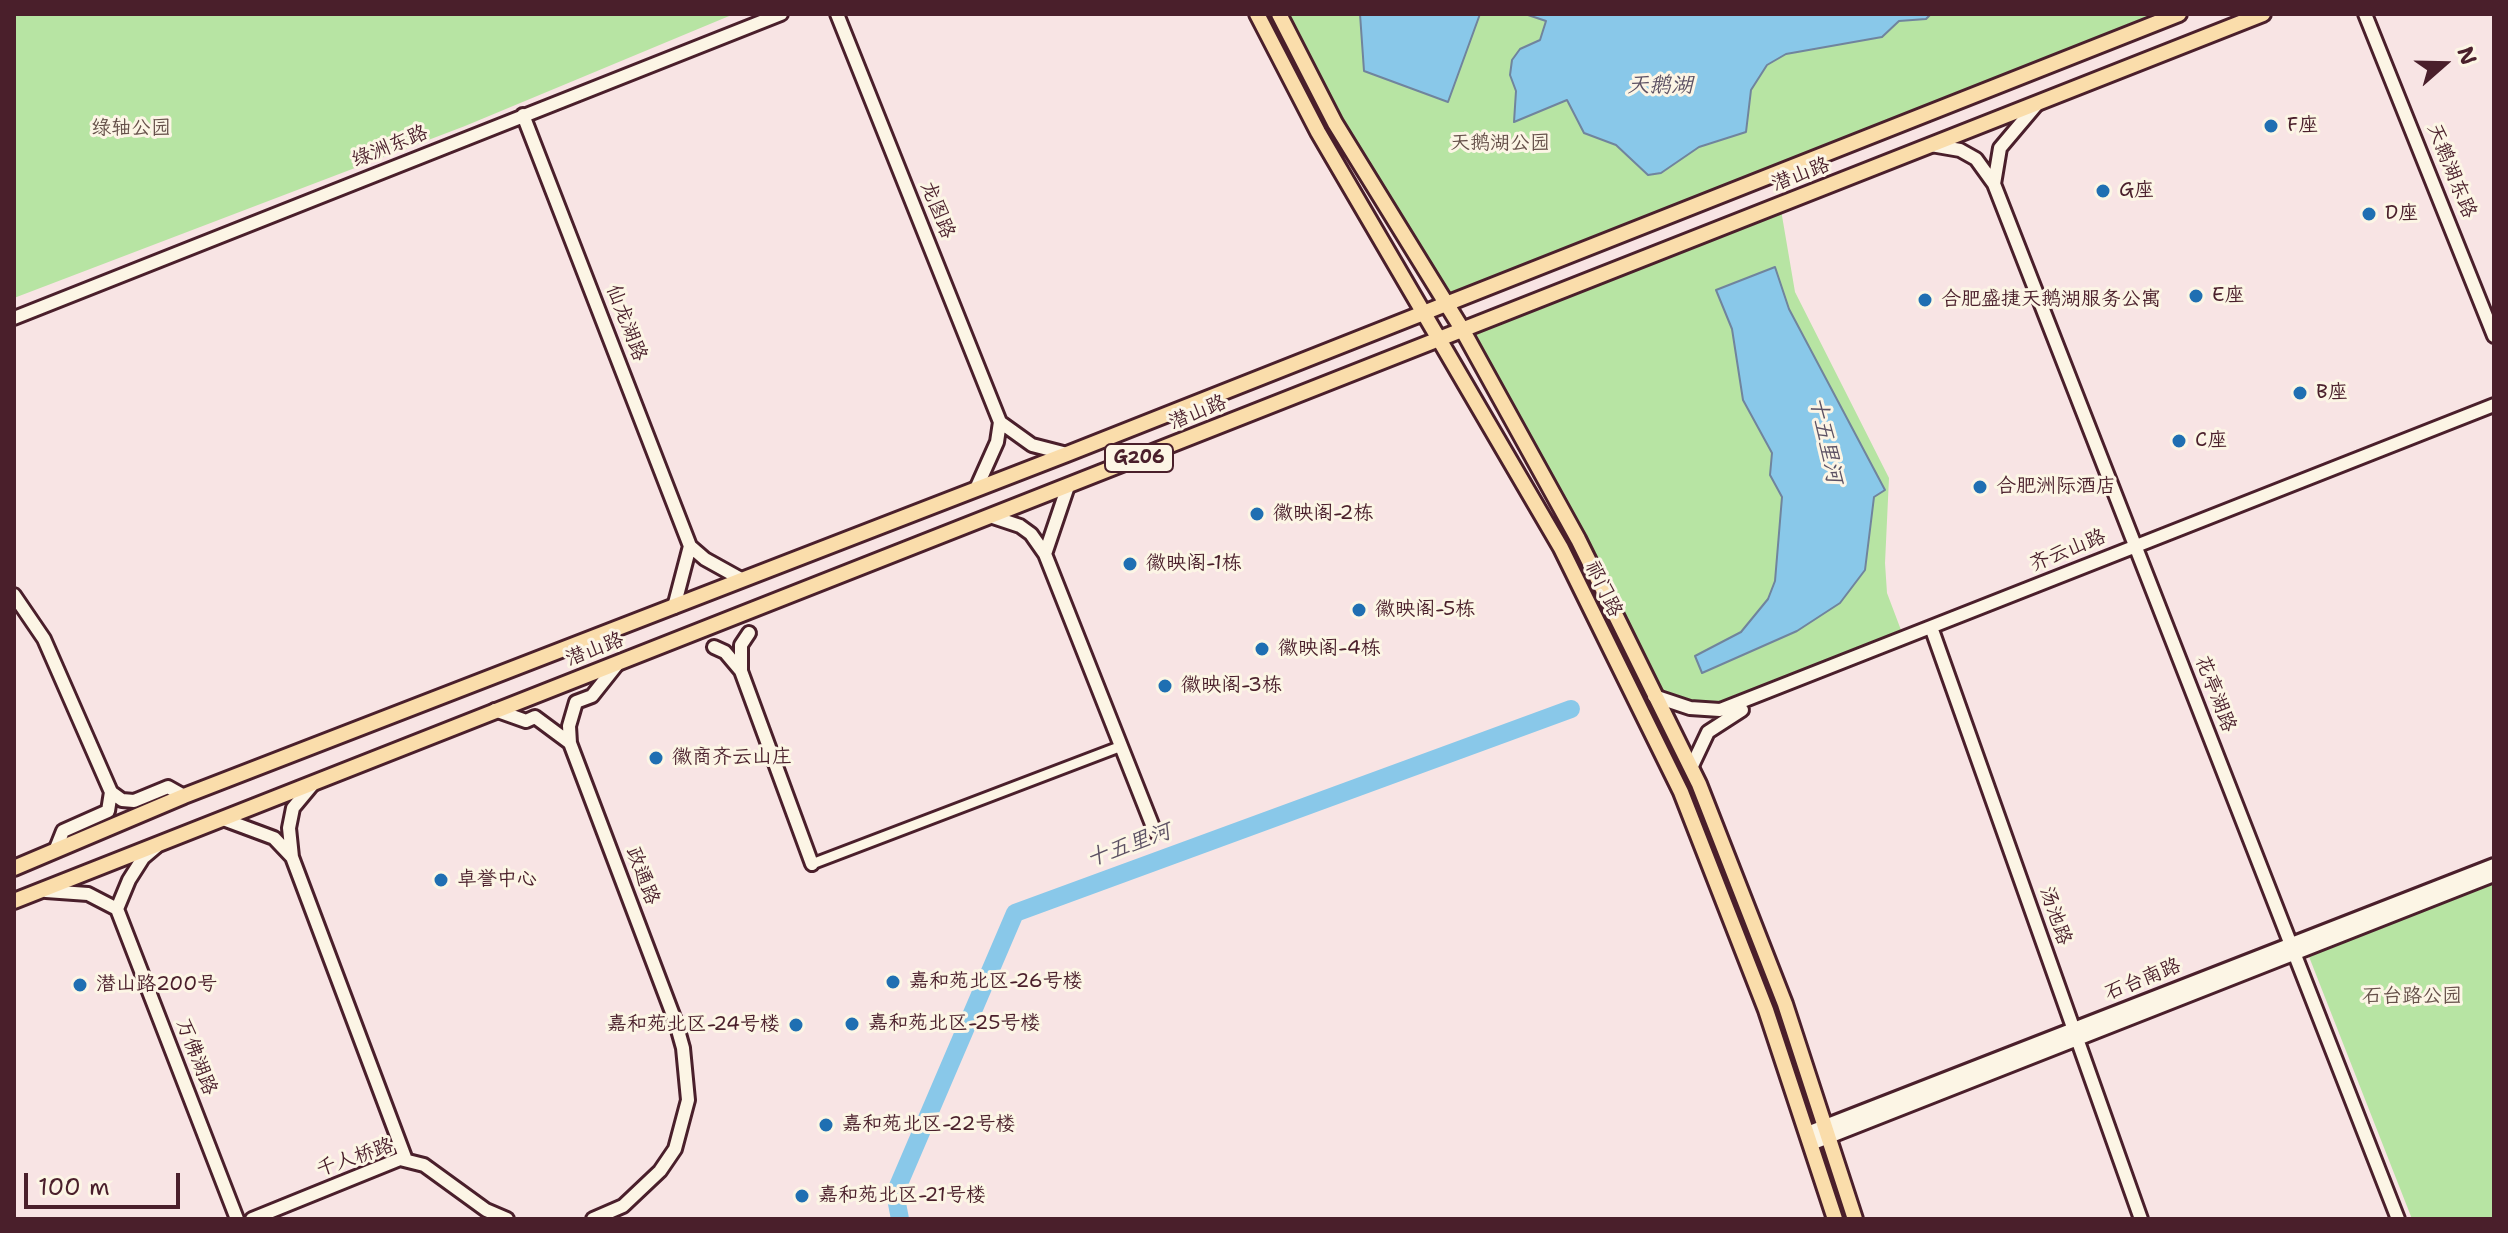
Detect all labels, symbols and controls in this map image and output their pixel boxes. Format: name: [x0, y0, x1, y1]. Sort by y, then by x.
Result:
north arrow: [2404, 24, 2484, 104]
text: N: [2450, 42, 2484, 69]
water label: 天鹅湖: [1627, 73, 1693, 99]
place label: F座: [2287, 114, 2318, 138]
park label: 绿轴公园: [91, 117, 171, 141]
marker: F座: [2262, 117, 2280, 135]
street label: 天鹅湖东路: [2421, 120, 2481, 222]
street label: 绿洲东路: [348, 121, 432, 173]
park label: 天鹅湖公园: [1450, 132, 1550, 156]
street label: 潜山路: [1769, 153, 1833, 197]
street label: 龙图路: [915, 178, 959, 242]
place label: G座: [2119, 179, 2154, 203]
marker: G座: [2094, 182, 2112, 200]
place label: D座: [2385, 202, 2418, 226]
marker: D座: [2360, 205, 2378, 223]
street label: 仙龙湖路: [600, 281, 652, 365]
place label: E座: [2212, 284, 2245, 308]
marker: E座: [2187, 287, 2205, 305]
place label: 合肥盛捷天鹅湖服务公寓: [1941, 288, 2161, 312]
marker: 合肥盛捷天鹅湖服务公寓: [1916, 291, 1934, 309]
place label: B座: [2316, 381, 2348, 405]
marker: B座: [2291, 384, 2309, 402]
street label: 潜山路: [1166, 391, 1230, 435]
water label: 十五里河: [1803, 394, 1847, 486]
place label: C座: [2195, 429, 2227, 453]
marker: C座: [2170, 432, 2188, 450]
road number: G206: [1105, 444, 1173, 472]
place label: 合肥洲际酒店: [1996, 475, 2116, 499]
marker: 合肥洲际酒店: [1971, 478, 1989, 496]
place label: 徽映阁-2栋: [1273, 502, 1374, 526]
marker: 徽映阁-2栋: [1248, 505, 1266, 523]
street label: 齐云山路: [2026, 525, 2110, 577]
place label: 徽映阁-1栋: [1146, 552, 1242, 576]
marker: 徽映阁-1栋: [1121, 555, 1139, 573]
street label: 祁门路: [1579, 557, 1627, 621]
place label: 徽映阁-5栋: [1375, 598, 1475, 622]
marker: 徽映阁-5栋: [1350, 601, 1368, 619]
street label: 潜山路: [563, 628, 627, 672]
place label: 徽映阁-4栋: [1278, 637, 1381, 661]
marker: 徽映阁-4栋: [1253, 640, 1271, 658]
street label: 花亭湖路: [2189, 652, 2241, 736]
place label: 徽映阁-3栋: [1181, 674, 1282, 698]
marker: 徽映阁-3栋: [1156, 677, 1174, 695]
place label: 徽商齐云山庄: [672, 746, 792, 770]
marker: 徽商齐云山庄: [647, 749, 665, 767]
water label: 十五里河: [1083, 819, 1175, 873]
street label: 政通路: [620, 844, 664, 908]
place label: 卓誉中心: [457, 868, 537, 892]
marker: 卓誉中心: [432, 871, 450, 889]
street label: 汤池路: [2034, 884, 2076, 948]
street label: 石台南路: [2101, 954, 2185, 1006]
place label: 嘉和苑北区-26号楼: [909, 970, 1083, 994]
place label: 潜山路200号: [96, 973, 217, 997]
marker: 嘉和苑北区-26号楼: [884, 973, 902, 991]
marker: 潜山路200号: [71, 976, 89, 994]
park label: 石台路公园: [2362, 985, 2462, 1009]
place label: 嘉和苑北区-25号楼: [868, 1012, 1040, 1036]
place label: 嘉和苑北区-24号楼: [607, 1013, 780, 1037]
street label: 万佛湖路: [170, 1015, 222, 1099]
marker: 嘉和苑北区-25号楼: [843, 1015, 861, 1033]
marker: 嘉和苑北区-24号楼: [787, 1016, 805, 1034]
place label: 嘉和苑北区-22号楼: [842, 1113, 1016, 1137]
marker: 嘉和苑北区-22号楼: [817, 1116, 835, 1134]
street label: 千人桥路: [313, 1134, 397, 1182]
scale bar: [28, 1157, 184, 1207]
text: 100 m: [38, 1171, 110, 1203]
place label: 嘉和苑北区-21号楼: [818, 1184, 986, 1208]
marker: 嘉和苑北区-21号楼: [793, 1187, 811, 1205]

